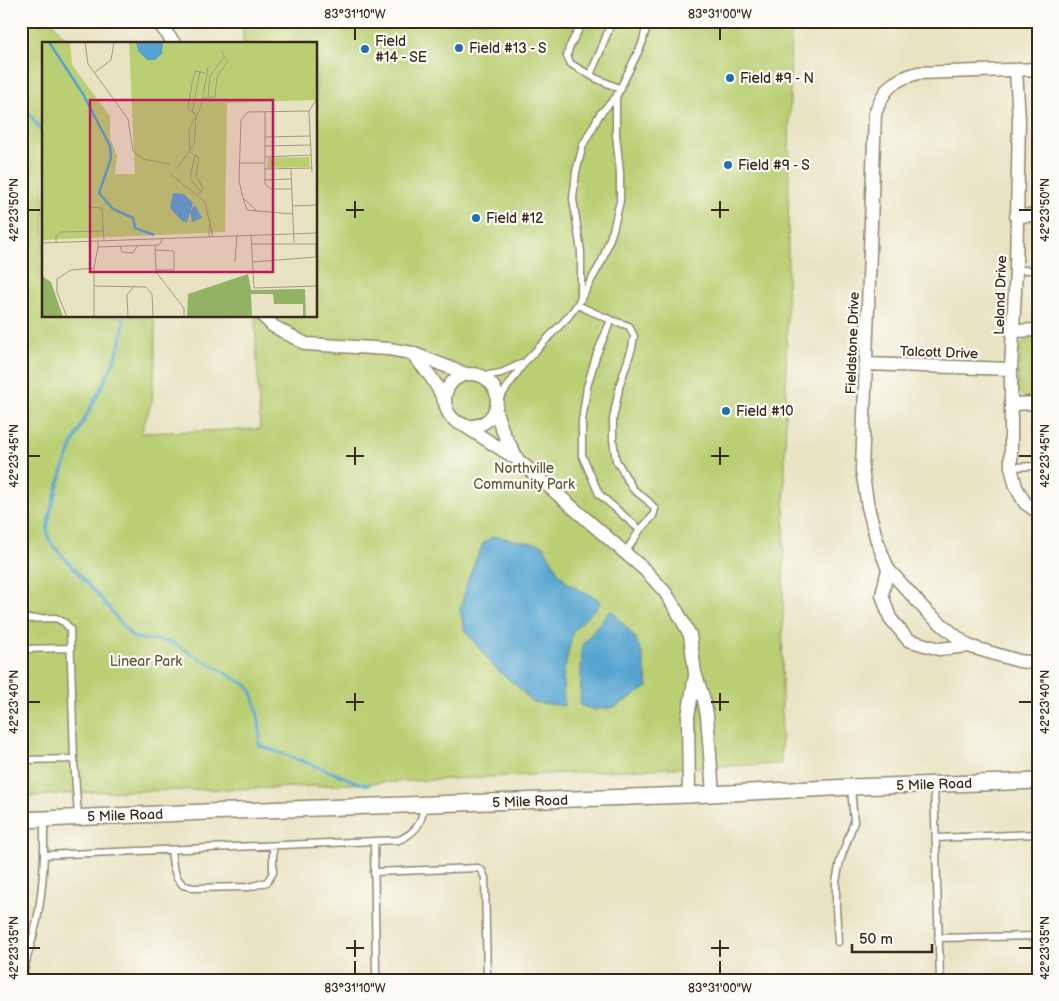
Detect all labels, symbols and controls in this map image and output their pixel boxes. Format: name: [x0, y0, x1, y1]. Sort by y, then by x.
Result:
text: 83°31'10"W: [324, 7, 386, 22]
text: 83°31'00"W: [688, 7, 752, 22]
place label: Field #14 - SE: [375, 33, 427, 66]
place label: Field #13 - S: [469, 40, 547, 57]
inset map: [42, 42, 318, 318]
marker: Field #13 - S: [453, 42, 465, 54]
marker: Field #14 - SE: [359, 43, 371, 55]
place label: Field #9 - N: [740, 70, 814, 87]
marker: Field #9 - N: [724, 72, 736, 84]
place label: Field #9 - S: [738, 157, 810, 174]
marker: Field #9 - S: [722, 159, 734, 171]
text: 42°23'50"N: [7, 178, 22, 242]
text: 42°23'50"N: [1038, 178, 1053, 242]
place label: Field #12: [486, 210, 544, 227]
marker: Field #12: [470, 212, 482, 224]
street label: Leland Drive: [991, 255, 1010, 335]
street label: Fieldstone Drive: [842, 291, 863, 395]
street label: Talcott Drive: [899, 343, 978, 362]
place label: Field #10: [736, 403, 793, 420]
marker: Field #10: [720, 405, 732, 417]
text: 42°23'45"N: [7, 424, 22, 488]
text: 42°23'45"N: [1038, 424, 1053, 488]
park label: Northville Community Park: [473, 460, 575, 493]
park label: Linear Park: [110, 653, 182, 670]
text: 42°23'40"N: [7, 670, 22, 734]
text: 42°23'40"N: [1038, 670, 1053, 734]
street label: 5 Mile Road: [896, 775, 972, 794]
street label: 5 Mile Road: [492, 792, 568, 811]
street label: 5 Mile Road: [87, 806, 163, 825]
text: 42°23'35"N: [7, 916, 22, 980]
text: 42°23'35"N: [1038, 916, 1053, 980]
scale bar: [852, 921, 932, 953]
text: 50 m: [859, 930, 893, 949]
text: 83°31'10"W: [324, 981, 386, 996]
text: 83°31'00"W: [688, 981, 752, 996]

